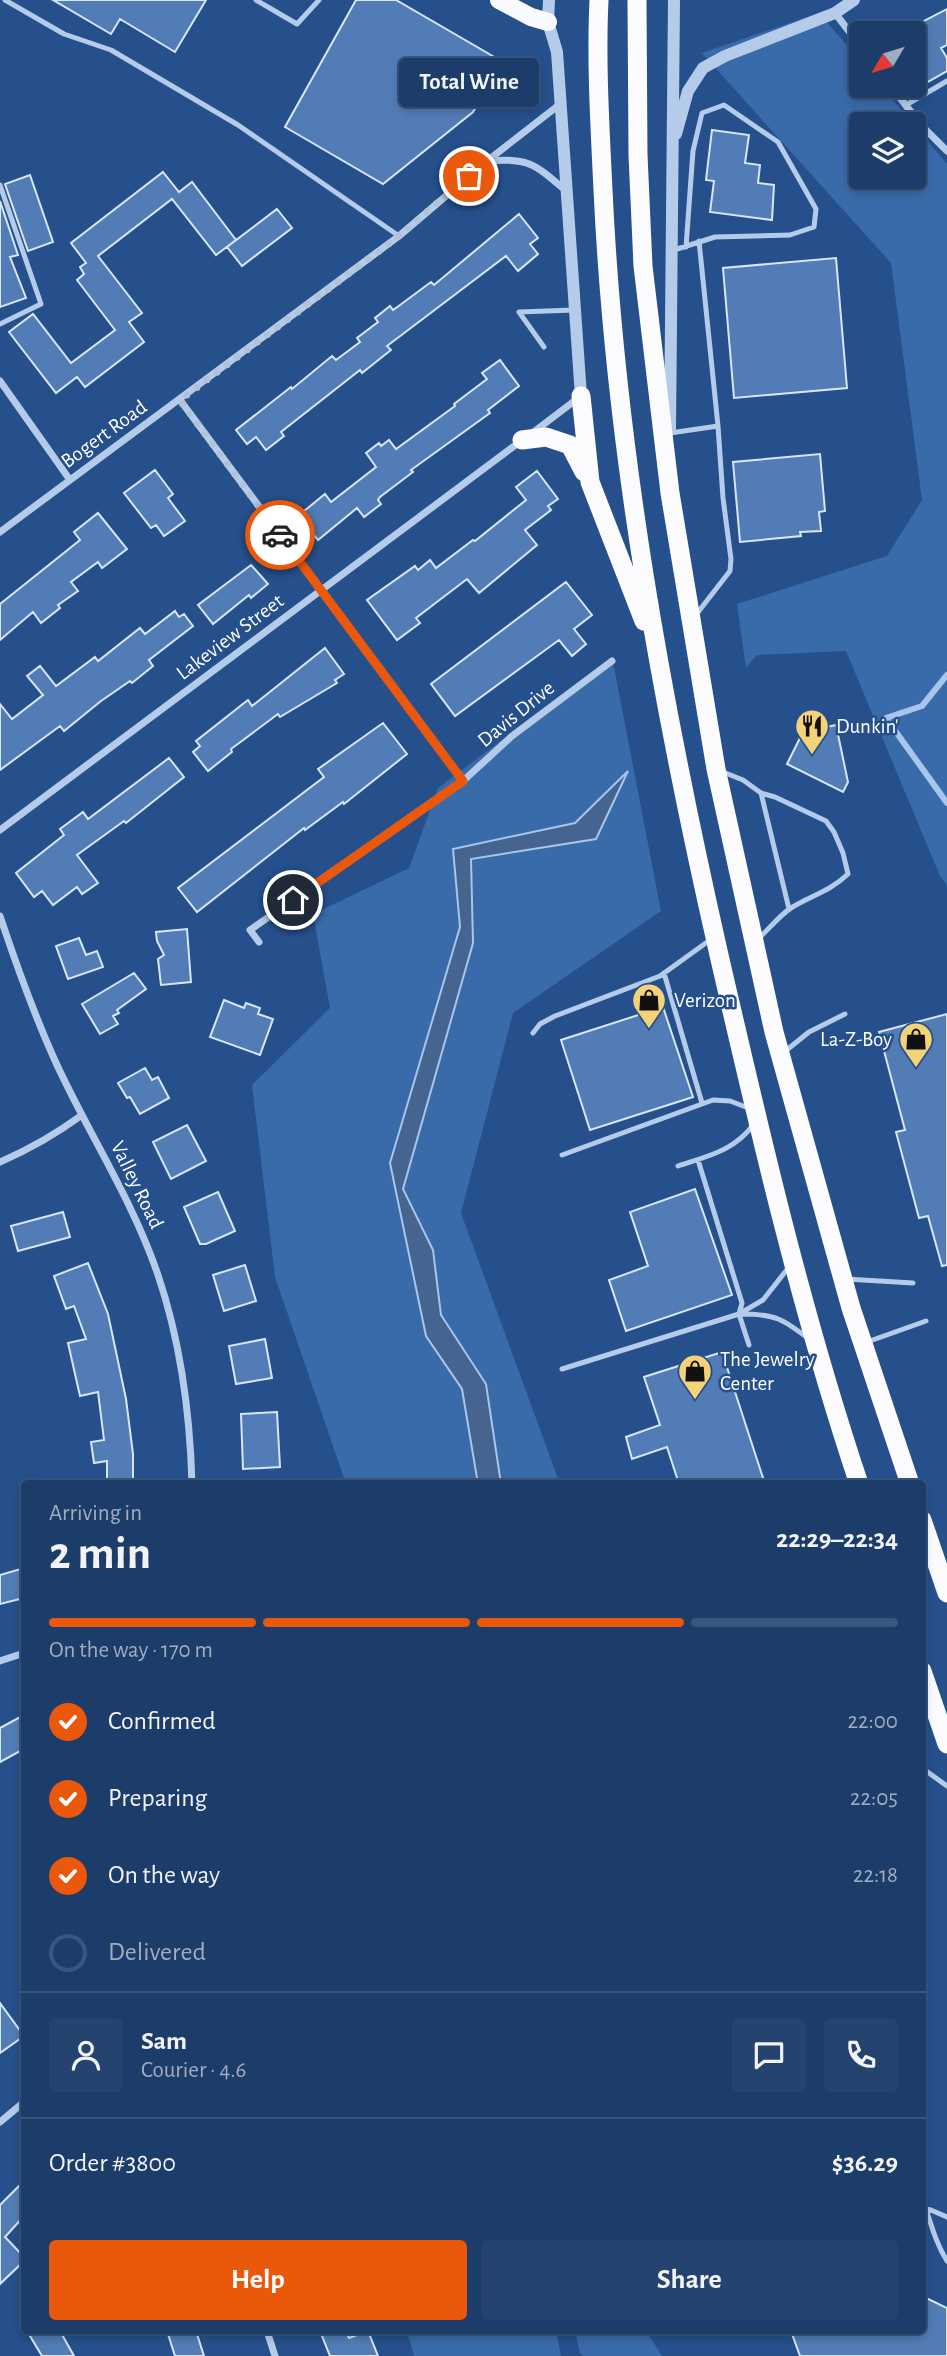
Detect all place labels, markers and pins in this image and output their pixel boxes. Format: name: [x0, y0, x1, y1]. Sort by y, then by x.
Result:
callout: Total Wine: [399, 57, 539, 106]
pin: [439, 146, 499, 206]
restaurant icon: Dunkin': [793, 707, 831, 756]
place label: Dunkin': [836, 716, 899, 737]
pin: [263, 870, 323, 930]
shop icon: Verizon: [630, 981, 668, 1030]
place label: Verizon: [674, 990, 736, 1011]
shop icon: La-Z-Boy: [897, 1020, 935, 1069]
place label: La-Z-Boy: [820, 1029, 892, 1050]
place label: The Jewelry Center: [720, 1349, 815, 1394]
shop icon: The Jewelry Center: [676, 1352, 714, 1401]

